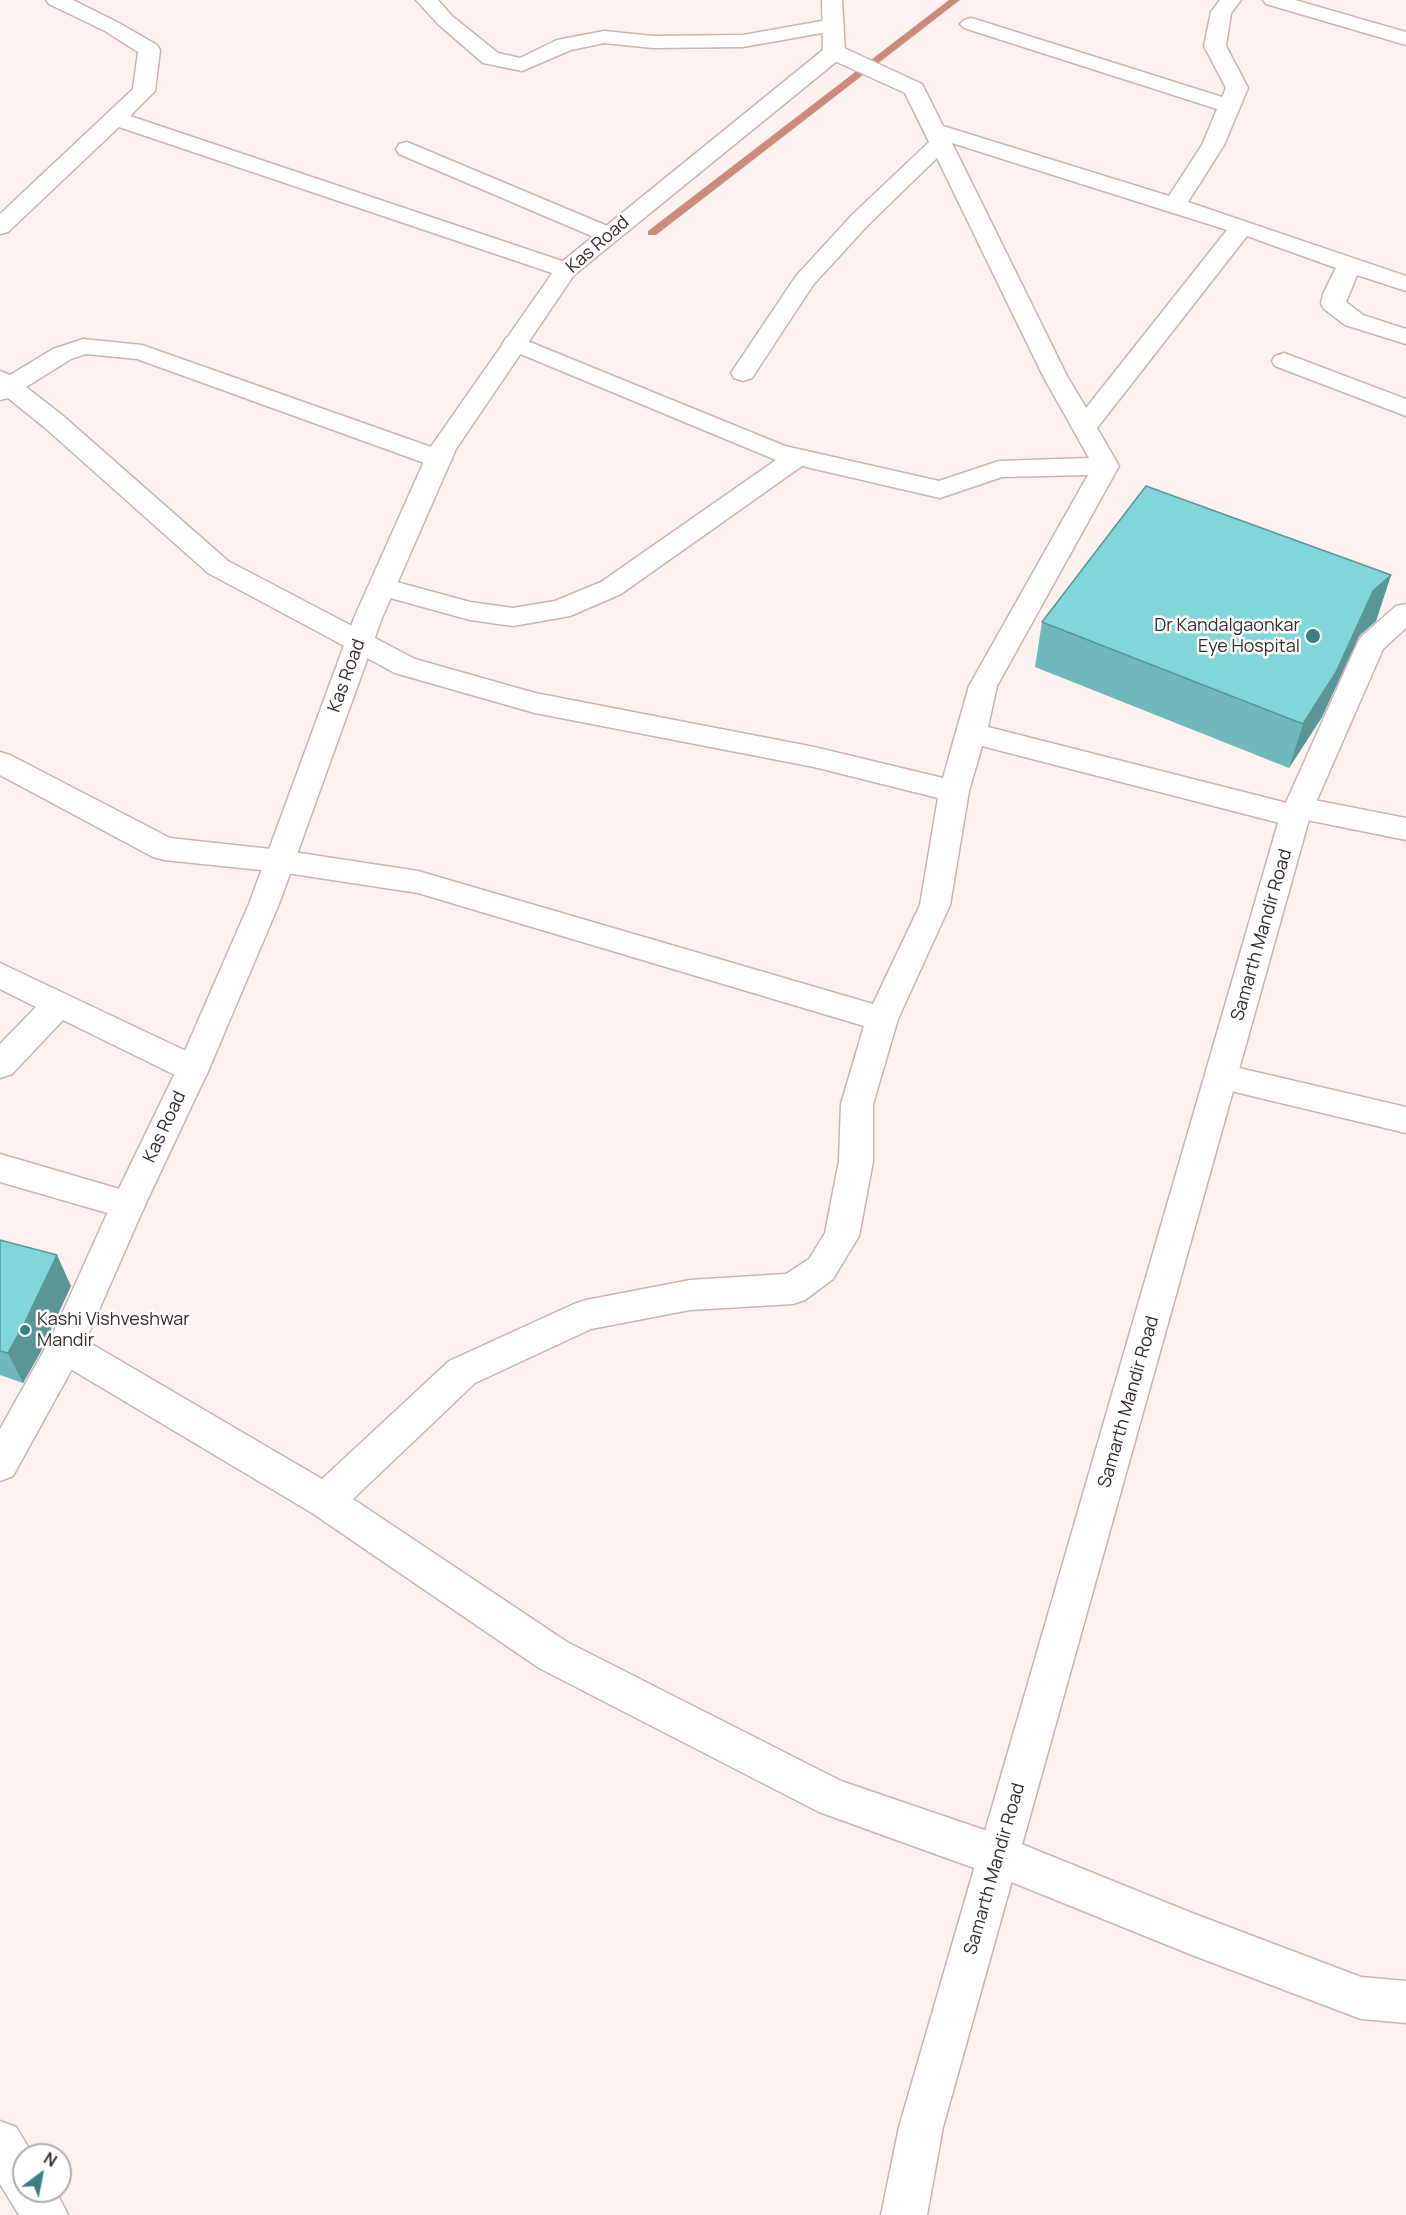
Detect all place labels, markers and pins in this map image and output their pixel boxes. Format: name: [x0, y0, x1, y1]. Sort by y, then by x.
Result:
place label: Dr Kandalgaonkar Eye Hospital: [1154, 615, 1300, 658]
marker: Dr Kandalgaonkar Eye Hospital: [1304, 627, 1322, 645]
place label: Kashi Vishveshwar Mandir: [37, 1309, 190, 1352]
marker: Kashi Vishveshwar Mandir: [18, 1323, 32, 1337]

